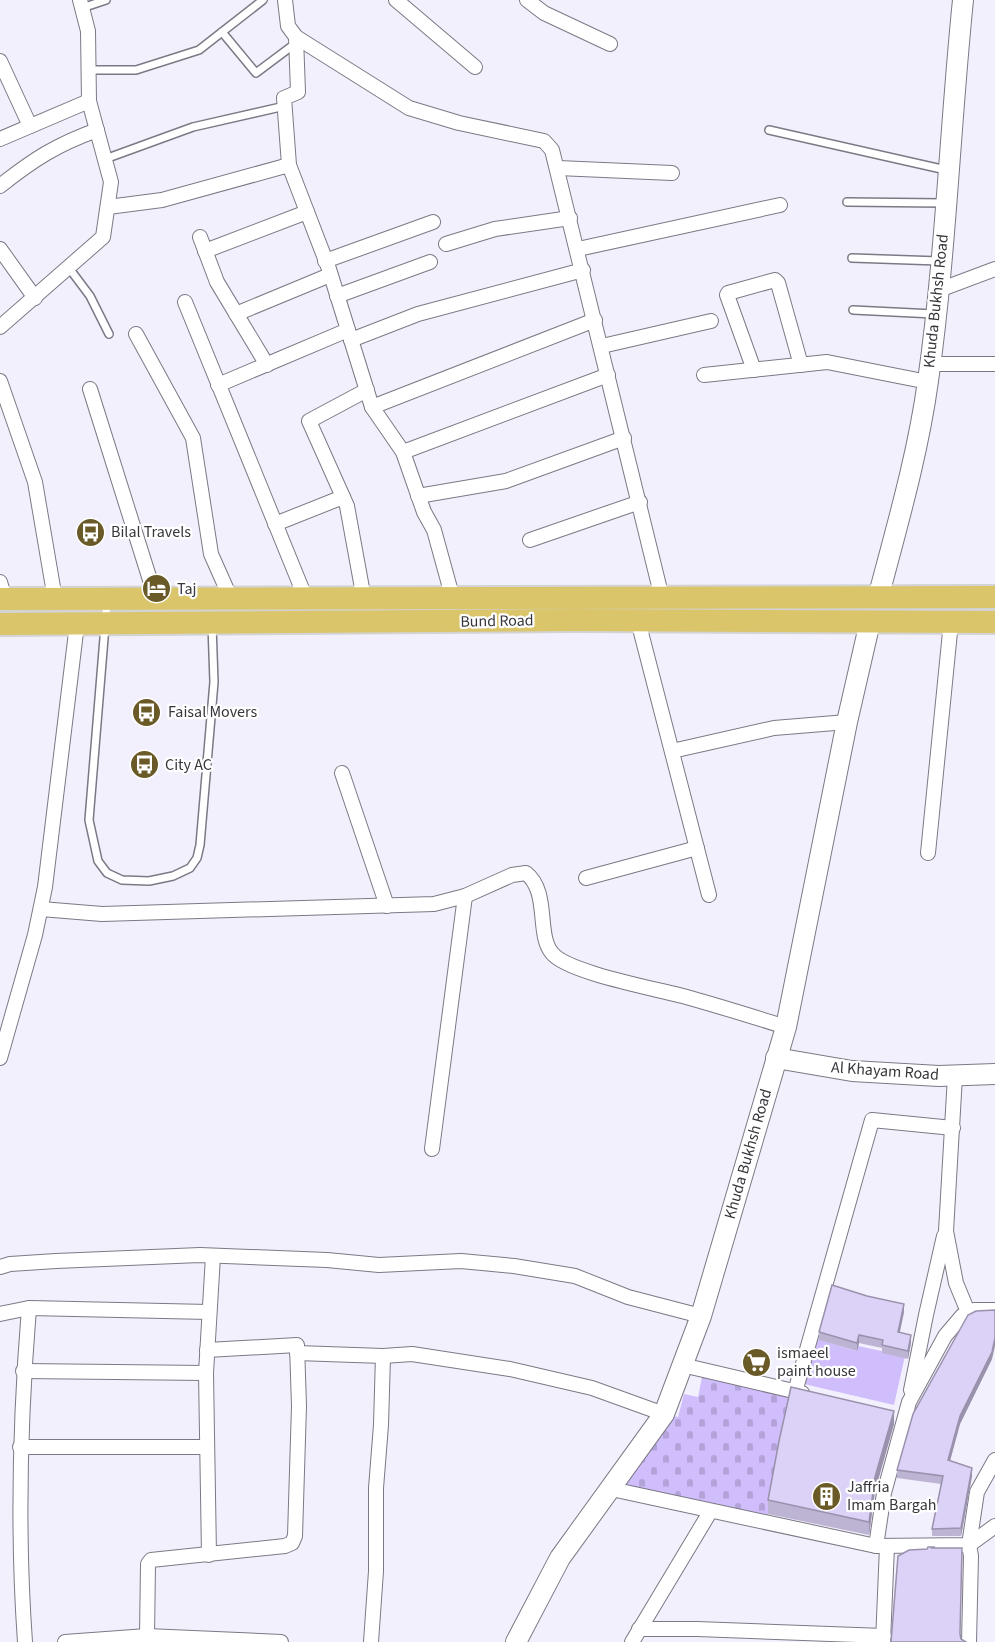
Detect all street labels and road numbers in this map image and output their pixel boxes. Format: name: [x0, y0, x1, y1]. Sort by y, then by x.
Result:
street label: Khuda Bukhsh Road: [918, 233, 954, 369]
street label: Bund Road: [460, 609, 534, 633]
street label: Al Khayam Road: [830, 1056, 940, 1086]
street label: Khuda Bukhsh Road: [719, 1086, 777, 1222]

